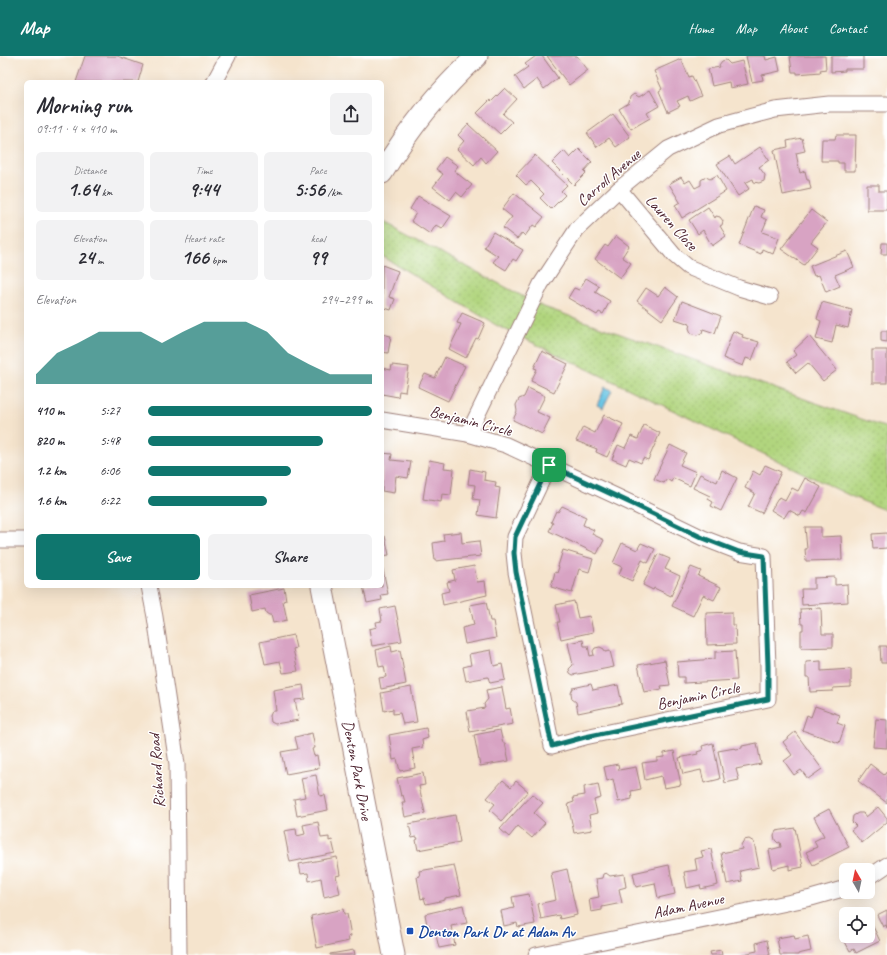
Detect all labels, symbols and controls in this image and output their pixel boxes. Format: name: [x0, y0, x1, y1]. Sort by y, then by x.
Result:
text: Map: [20, 16, 50, 40]
text: Home: [688, 20, 714, 37]
text: Map: [736, 20, 757, 37]
text: About: [779, 20, 807, 37]
text: Contact: [829, 20, 867, 37]
text: Morning run: [36, 92, 132, 120]
button: share: [330, 93, 372, 135]
text: 09:11 · 4 × 410 m: [36, 121, 117, 137]
street label: Carroll Avenue: [573, 143, 646, 211]
text: Distance: [74, 163, 106, 177]
text: Time: [196, 163, 212, 177]
text: Pace: [310, 163, 326, 177]
text: 1.64: [68, 177, 99, 202]
text: 9:44: [189, 177, 219, 202]
text: 5:56: [294, 177, 325, 202]
text: km: [99, 185, 112, 199]
text: /km: [325, 185, 342, 199]
street label: Lauren Close: [641, 191, 703, 256]
text: Elevation: [73, 231, 107, 245]
text: Heart rate: [184, 231, 224, 245]
text: kcal: [311, 231, 325, 245]
text: 24: [77, 245, 95, 270]
text: 166: [181, 245, 209, 270]
text: 99: [309, 245, 327, 270]
text: m: [95, 253, 103, 267]
text: bpm: [209, 253, 227, 267]
text: Elevation: [36, 292, 76, 308]
text: 294–299 m: [321, 292, 372, 308]
street label: Benjamin Circle: [428, 401, 515, 441]
text: 410 m: [36, 403, 64, 419]
text: 5:27: [100, 403, 120, 419]
text: 820 m: [36, 433, 64, 449]
text: 5:48: [100, 433, 120, 449]
pin: [532, 448, 566, 482]
icon: arrive: [538, 454, 560, 476]
text: 1.2 km: [36, 463, 66, 479]
text: 6:06: [100, 463, 120, 479]
text: 1.6 km: [36, 493, 67, 509]
text: 6:22: [100, 493, 120, 509]
button: Save: [36, 534, 200, 580]
button: Share: [208, 534, 372, 580]
street label: Benjamin Circle: [655, 677, 743, 714]
street label: Denton Park Drive: [338, 719, 377, 824]
street label: Richard Road: [144, 731, 170, 809]
north arrow: [839, 863, 875, 899]
map controls: [839, 863, 875, 943]
street label: Adam Avenue: [651, 888, 727, 923]
button: locate: [839, 907, 875, 943]
place label: Denton Park Dr at Adam Av: [418, 922, 576, 942]
marker: Denton Park Dr at Adam Av: [405, 926, 415, 936]

